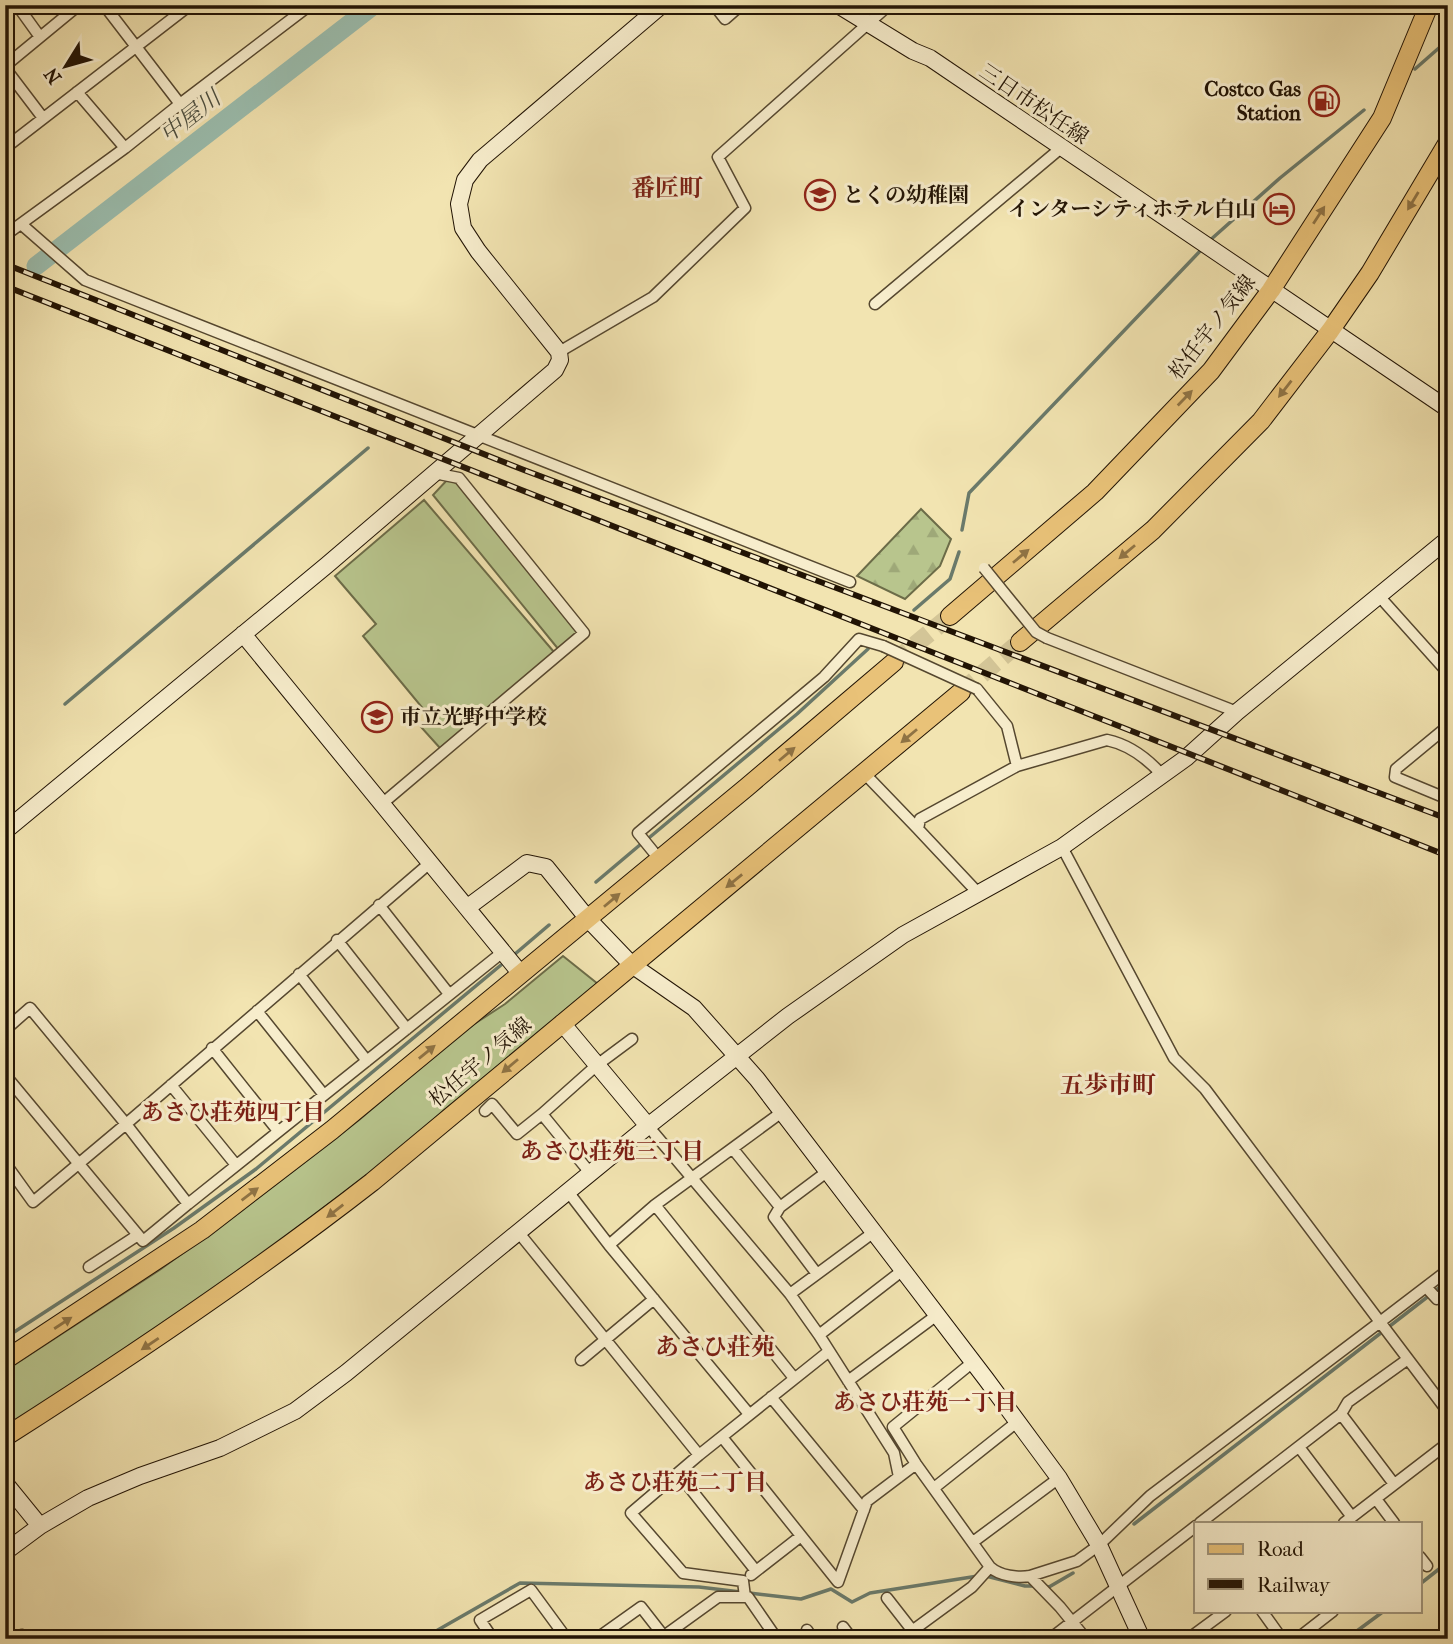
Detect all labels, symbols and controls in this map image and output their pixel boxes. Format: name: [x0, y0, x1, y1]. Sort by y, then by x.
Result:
north arrow: [32, 32, 102, 102]
street label: 三日市松任線: [975, 59, 1093, 149]
text: N: [40, 63, 66, 88]
place label: Costco Gas Station: [1204, 77, 1302, 125]
water label: 中屋川: [155, 83, 228, 148]
fuel station icon: Costco Gas Station: [1307, 84, 1341, 118]
district label: 番匠町: [631, 174, 703, 202]
school or university icon: とくの幼稚園: [803, 178, 837, 212]
place label: とくの幼稚園: [843, 183, 969, 207]
hotel icon: インターシティホテル白山: [1262, 192, 1296, 226]
one-way arrow: [1407, 192, 1420, 211]
place label: インターシティホテル白山: [1008, 197, 1256, 221]
one-way arrow: [1312, 206, 1325, 225]
street label: 松任宇ノ気線: [1164, 270, 1260, 384]
one-way arrow: [1279, 380, 1293, 398]
one-way arrow: [1176, 390, 1192, 407]
one-way arrow: [1119, 544, 1136, 559]
one-way arrow: [1011, 548, 1029, 563]
school or university icon: 市立光野中学校: [360, 700, 394, 734]
place label: 市立光野中学校: [400, 705, 547, 729]
one-way arrow: [901, 728, 918, 743]
one-way arrow: [778, 747, 795, 762]
one-way arrow: [725, 873, 742, 888]
one-way arrow: [602, 892, 620, 907]
street label: 松任宇ノ気線: [424, 1012, 536, 1112]
one-way arrow: [418, 1044, 436, 1059]
one-way arrow: [502, 1059, 520, 1074]
district label: 五歩市町: [1060, 1071, 1156, 1099]
district label: あさひ荘苑四丁目: [141, 1099, 325, 1126]
district label: あさひ荘苑三丁目: [520, 1138, 704, 1165]
one-way arrow: [241, 1187, 259, 1201]
one-way arrow: [326, 1204, 344, 1219]
one-way arrow: [53, 1317, 72, 1330]
district label: あさひ荘苑: [655, 1333, 775, 1361]
one-way arrow: [141, 1337, 159, 1351]
district label: あさひ荘苑一丁目: [833, 1389, 1017, 1416]
district label: あさひ荘苑二丁目: [583, 1469, 767, 1496]
legend: [1194, 1522, 1422, 1612]
text: Road: [1257, 1537, 1304, 1561]
text: Railway: [1257, 1573, 1331, 1597]

